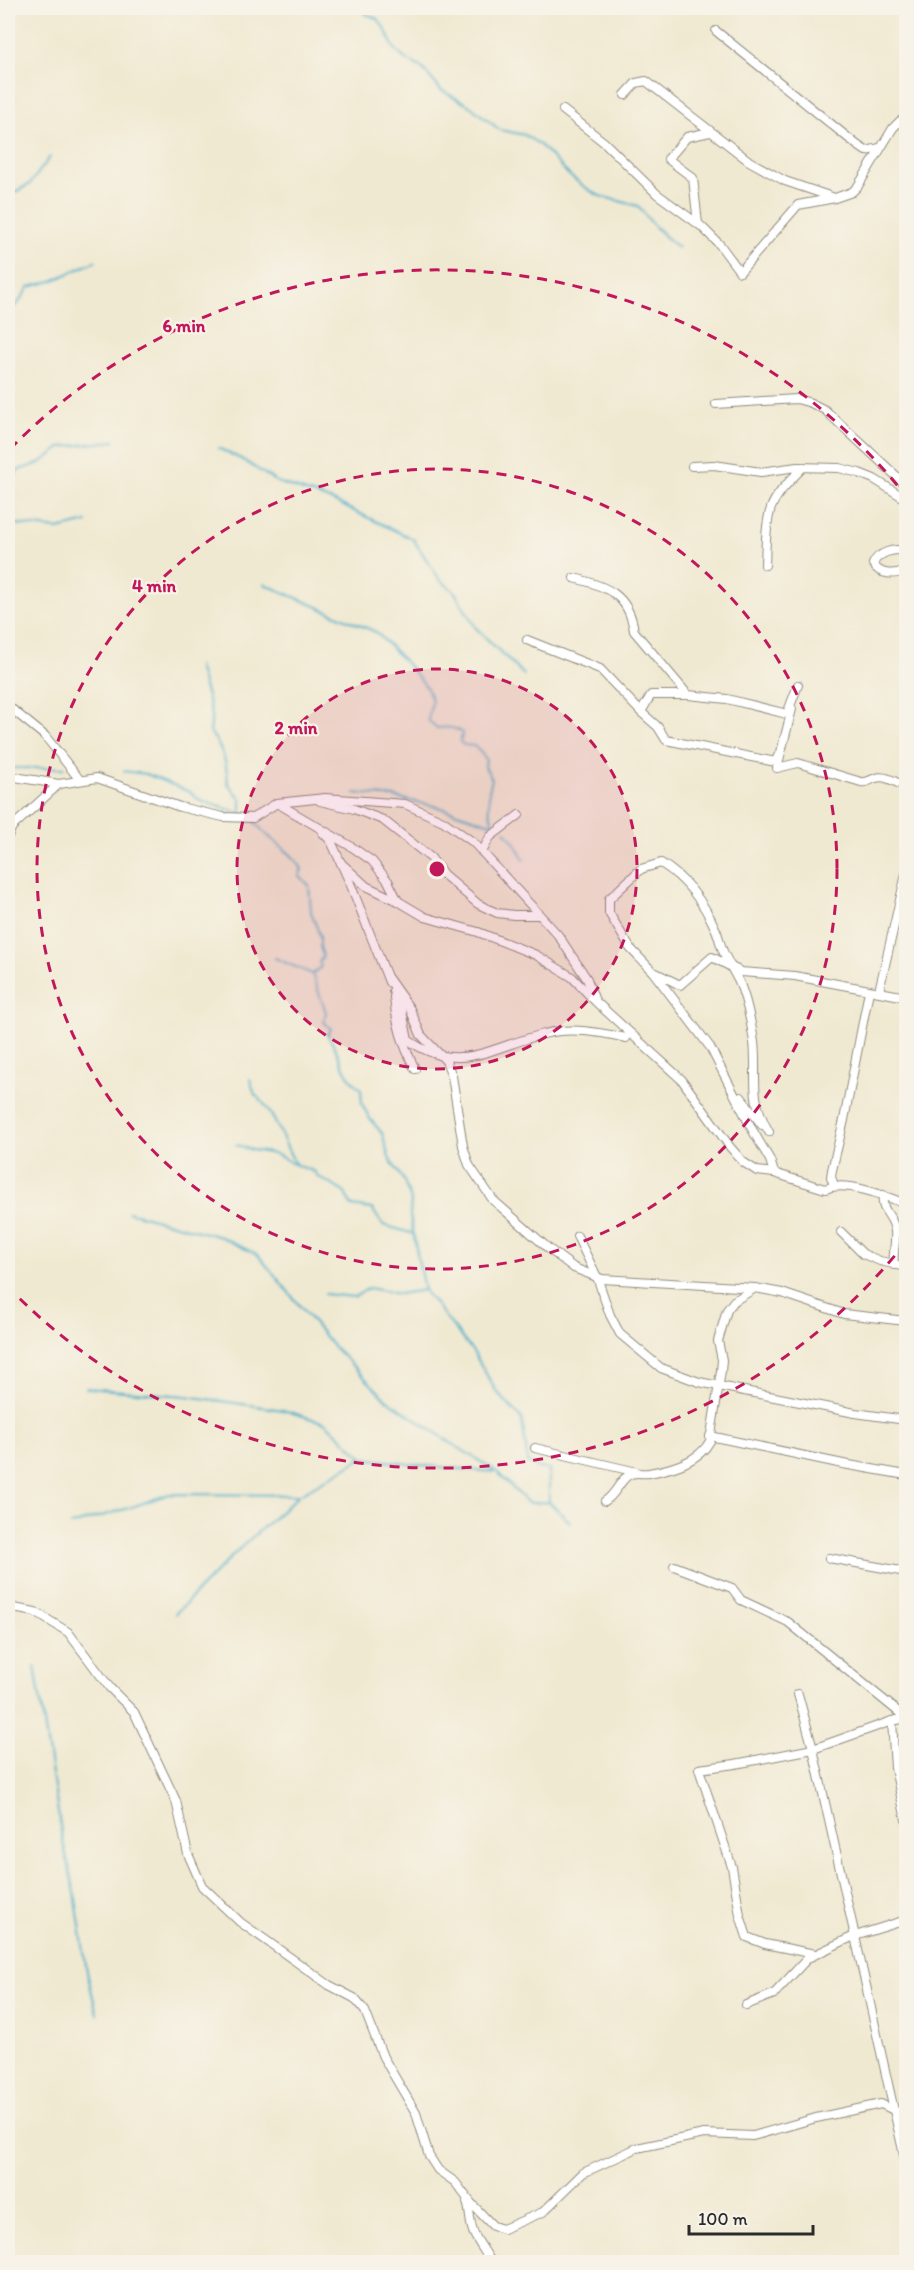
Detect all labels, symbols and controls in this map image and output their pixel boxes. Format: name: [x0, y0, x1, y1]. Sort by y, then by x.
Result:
text: 6 min: [163, 315, 206, 337]
text: 4 min: [132, 575, 177, 597]
text: 2 min: [275, 717, 318, 739]
centre of rings: [427, 859, 447, 879]
scale bar: [689, 2198, 814, 2236]
text: 100 m: [698, 2208, 748, 2230]

